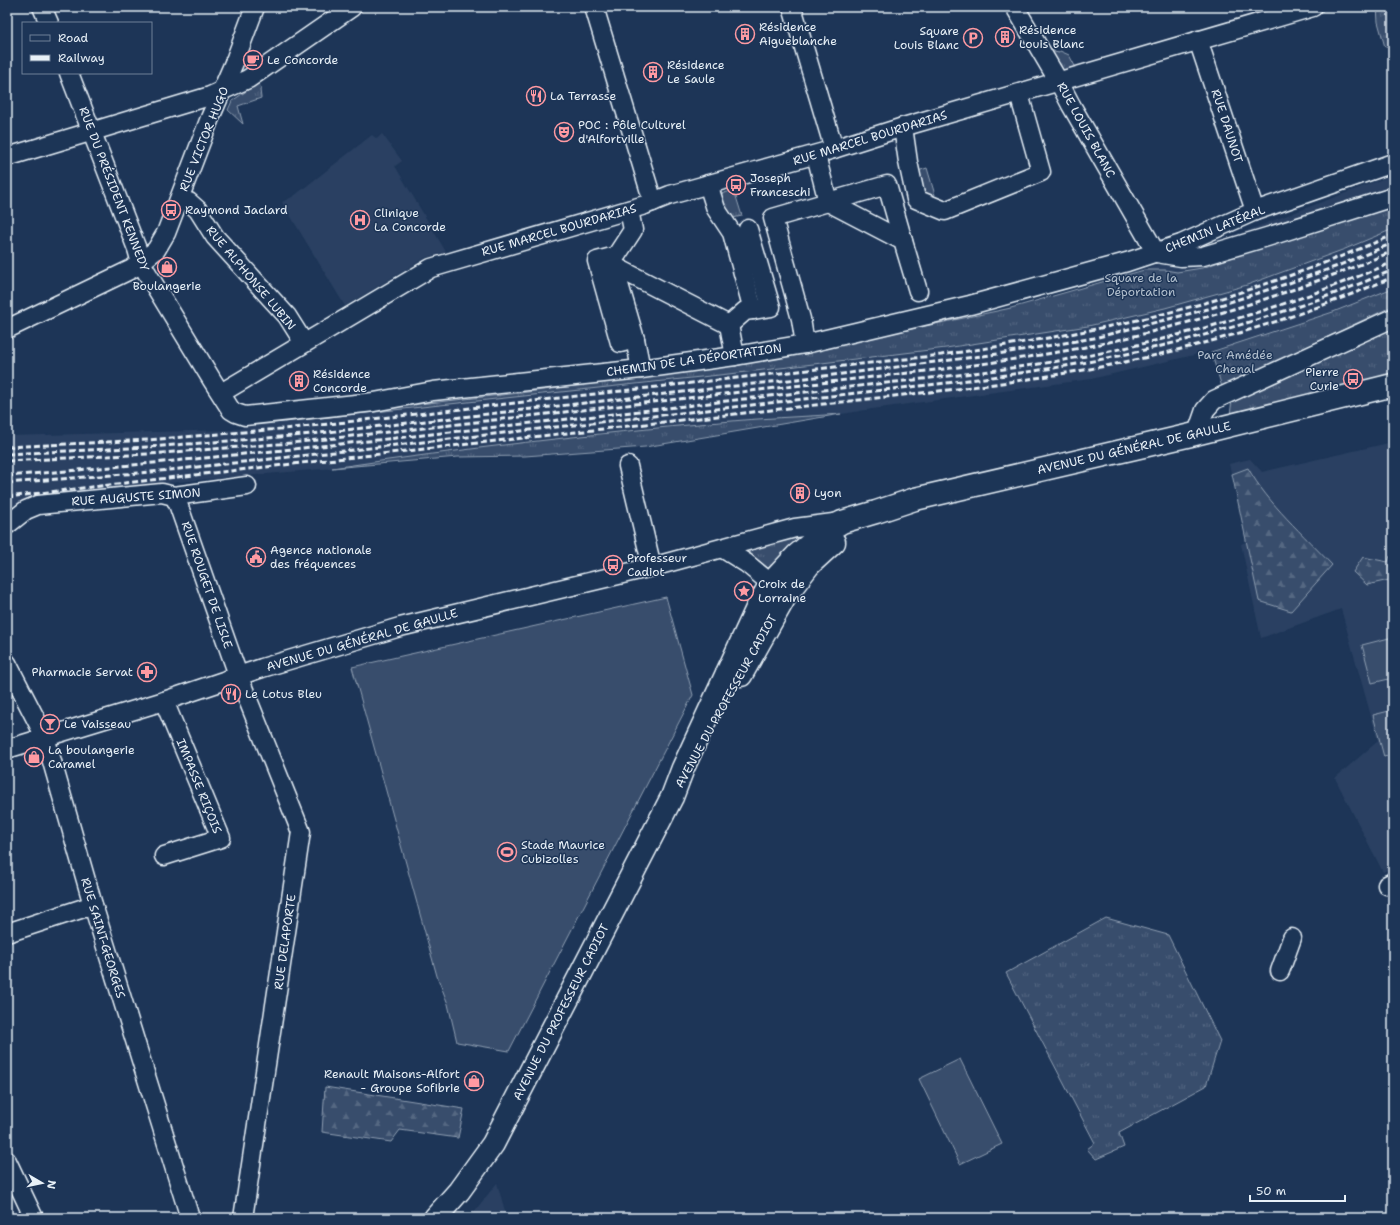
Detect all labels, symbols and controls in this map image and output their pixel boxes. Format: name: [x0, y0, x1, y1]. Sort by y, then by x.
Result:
place label: Résidence Aigueblanche: [759, 19, 837, 49]
legend: [22, 22, 152, 74]
place label: Résidence Louis Blanc: [1019, 22, 1084, 52]
building icon: Résidence Aigueblanche: [734, 23, 756, 45]
place label: Square Louis Blanc: [894, 23, 959, 53]
building icon: Résidence Louis Blanc: [994, 26, 1016, 48]
parking icon: Square Louis Blanc: [962, 27, 984, 49]
text: Road: [58, 30, 89, 46]
cafe icon: Le Concorde: [242, 49, 264, 71]
text: Railway: [58, 50, 105, 66]
place label: Le Concorde: [267, 52, 338, 68]
place label: Résidence Le Saule: [667, 57, 725, 87]
building icon: Résidence Le Saule: [642, 61, 664, 83]
street label: RUE LOUIS BLANC: [1053, 80, 1119, 180]
street label: RUE VICTOR HUGO: [176, 84, 232, 194]
restaurant icon: La Terrasse: [525, 85, 547, 107]
street label: RUE DAUNOT: [1208, 87, 1247, 166]
place label: La Terrasse: [550, 88, 617, 104]
street label: RUE DU PRÉSIDENT KENNEDY: [75, 104, 153, 274]
street label: RUE MARCEL BOURDARIAS: [791, 107, 949, 169]
place label: POC : Pôle Culturel d'Alfortville: [578, 117, 686, 147]
theatre icon: POC : Pôle Culturel d'Alfortville: [553, 121, 575, 143]
place label: Joseph Franceschi: [750, 170, 811, 200]
bus stop icon: Joseph Franceschi: [725, 174, 747, 196]
bus stop icon: Raymond Jaclard: [160, 199, 182, 221]
street label: RUE MARCEL BOURDARIAS: [480, 200, 639, 260]
place label: Raymond Jaclard: [185, 202, 288, 218]
street label: CHEMIN LATÉRAL: [1163, 202, 1268, 256]
place label: Clinique La Concorde: [374, 205, 446, 235]
hospital icon: Clinique La Concorde: [349, 209, 371, 231]
street label: RUE ALPHONSE LUBIN: [203, 223, 299, 333]
shop icon: Boulangerie: [156, 256, 178, 278]
park label: Square de la Déportation: [1105, 270, 1178, 300]
place label: Boulangerie: [133, 278, 202, 294]
street label: CHEMIN DE LA DÉPORTATION: [605, 340, 783, 380]
park label: Parc Amédée Chenal: [1197, 347, 1273, 377]
place label: Pierre Curie: [1305, 364, 1339, 394]
place label: Résidence Concorde: [313, 366, 371, 396]
bus stop icon: Pierre Curie: [1342, 368, 1364, 390]
building icon: Résidence Concorde: [288, 370, 310, 392]
street label: AVENUE DU GÉNÉRAL DE GAULLE: [1036, 418, 1232, 478]
building icon: Lyon: [789, 482, 811, 504]
street label: RUE AUGUSTE SIMON: [71, 485, 201, 509]
place label: Lyon: [814, 485, 841, 501]
street label: RUE ROUGET DE LISLE: [178, 519, 236, 651]
place label: Agence nationale des fréquences: [270, 542, 372, 572]
public building icon: Agence nationale des fréquences: [245, 546, 267, 568]
place label: Professeur Cadiot: [627, 550, 687, 580]
bus stop icon: Professeur Cadiot: [602, 554, 624, 576]
place label: Croix de Lorraine: [758, 576, 807, 606]
place icon: Croix de Lorraine: [733, 580, 755, 602]
street label: AVENUE DU GÉNÉRAL DE GAULLE: [265, 605, 459, 675]
street label: AVENUE DU PROFESSEUR CADIOT: [671, 611, 781, 791]
pharmacy icon: Pharmacie Servat: [136, 661, 158, 683]
place label: Pharmacie Servat: [31, 664, 133, 680]
restaurant icon: Le Lotus Bleu: [220, 683, 242, 705]
place label: Le Lotus Bleu: [245, 686, 322, 702]
bar icon: Le Vaisseau: [39, 713, 61, 735]
place label: Le Vaisseau: [64, 716, 131, 732]
street label: IMPASSE RIÇOIS: [173, 736, 225, 836]
place label: La boulangerie Caramel: [48, 742, 135, 772]
shop icon: La boulangerie Caramel: [23, 746, 45, 768]
place label: Stade Maurice Cubizolles: [521, 837, 605, 867]
sports icon: Stade Maurice Cubizolles: [496, 841, 518, 863]
street label: RUE SAINT-GEORGES: [77, 876, 129, 1000]
street label: RUE DELAPORTE: [270, 893, 300, 991]
street label: AVENUE DU PROFESSEUR CADIOT: [509, 920, 613, 1103]
place label: Renault Maisons-Alfort - Groupe Sofibrie: [324, 1066, 460, 1096]
shop icon: Renault Maisons-Alfort - Groupe Sofibrie: [463, 1070, 485, 1092]
north arrow: [22, 1163, 62, 1203]
scale bar: [1250, 1177, 1345, 1203]
text: N: [43, 1179, 59, 1190]
text: 50 m: [1256, 1183, 1286, 1199]

